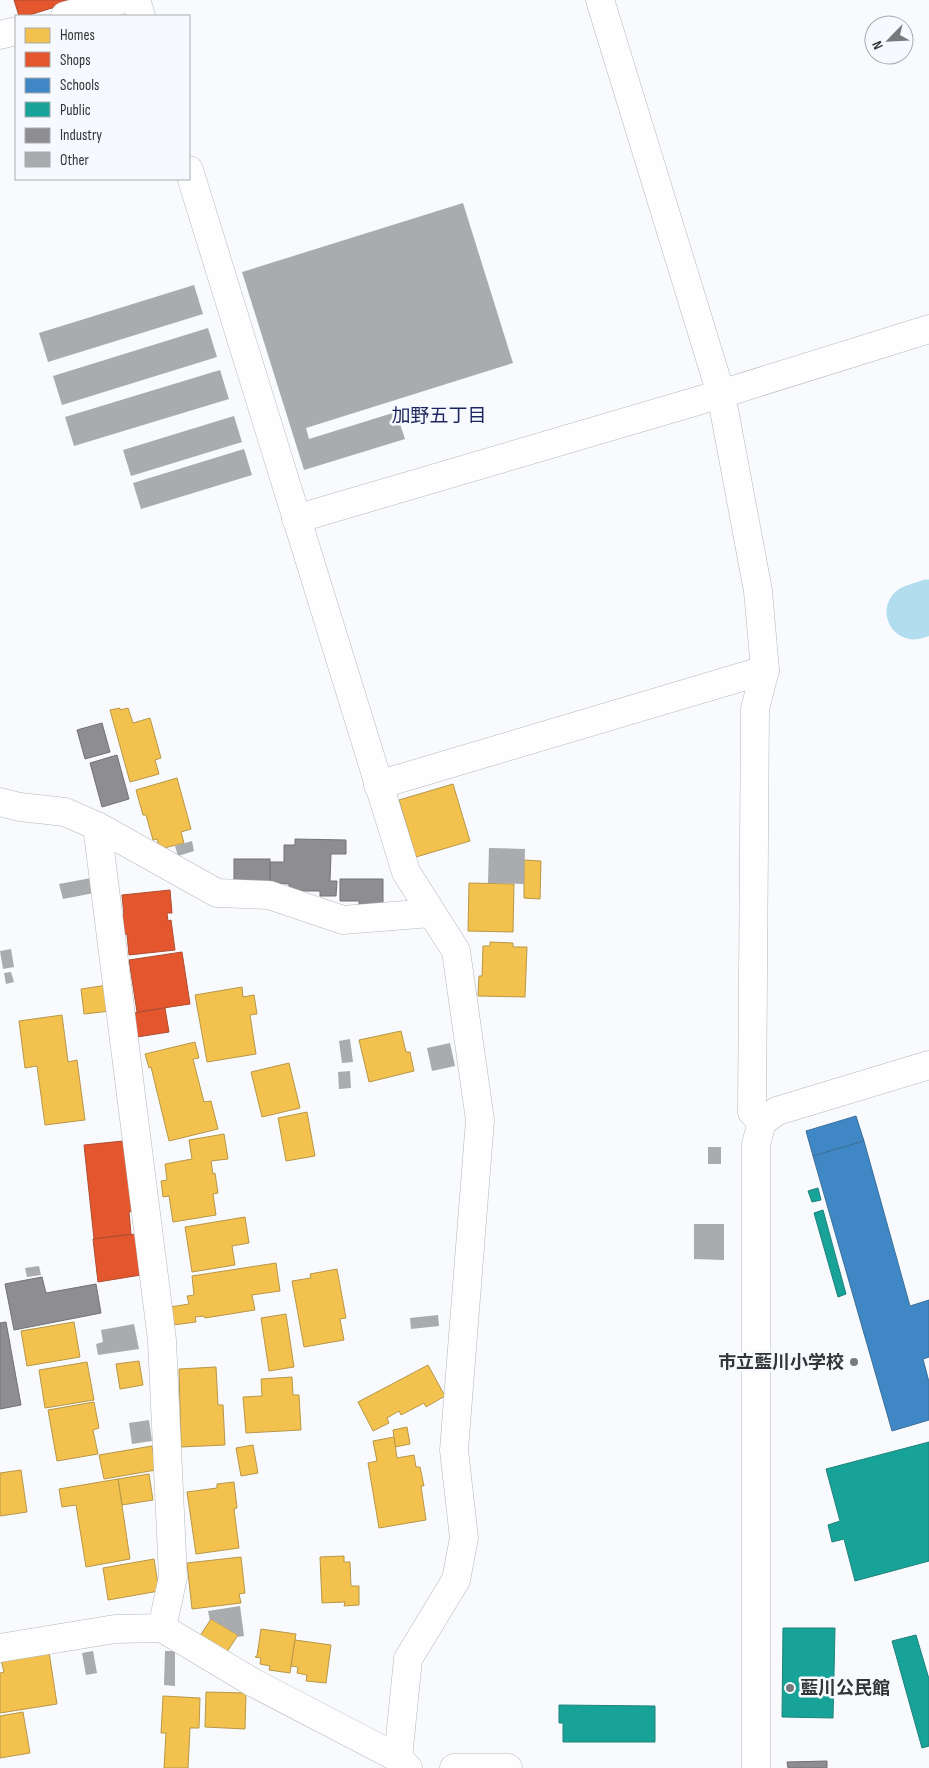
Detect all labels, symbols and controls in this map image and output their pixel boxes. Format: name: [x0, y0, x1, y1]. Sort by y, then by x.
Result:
legend: [15, 15, 190, 180]
north arrow: [864, 15, 914, 65]
text: Homes: [60, 26, 95, 45]
text: N: [868, 38, 887, 52]
text: Shops: [60, 51, 91, 70]
text: Schools: [60, 76, 99, 95]
text: Public: [60, 101, 91, 120]
text: Industry: [60, 126, 102, 145]
text: Other: [60, 151, 89, 170]
district label: 加野五丁目: [391, 405, 487, 428]
place label: 市立藍川小学校: [718, 1352, 844, 1373]
marker: 市立藍川小学校: [848, 1356, 860, 1368]
place label: 藍川公民館: [800, 1678, 890, 1699]
marker: 藍川公民館: [784, 1682, 796, 1694]

